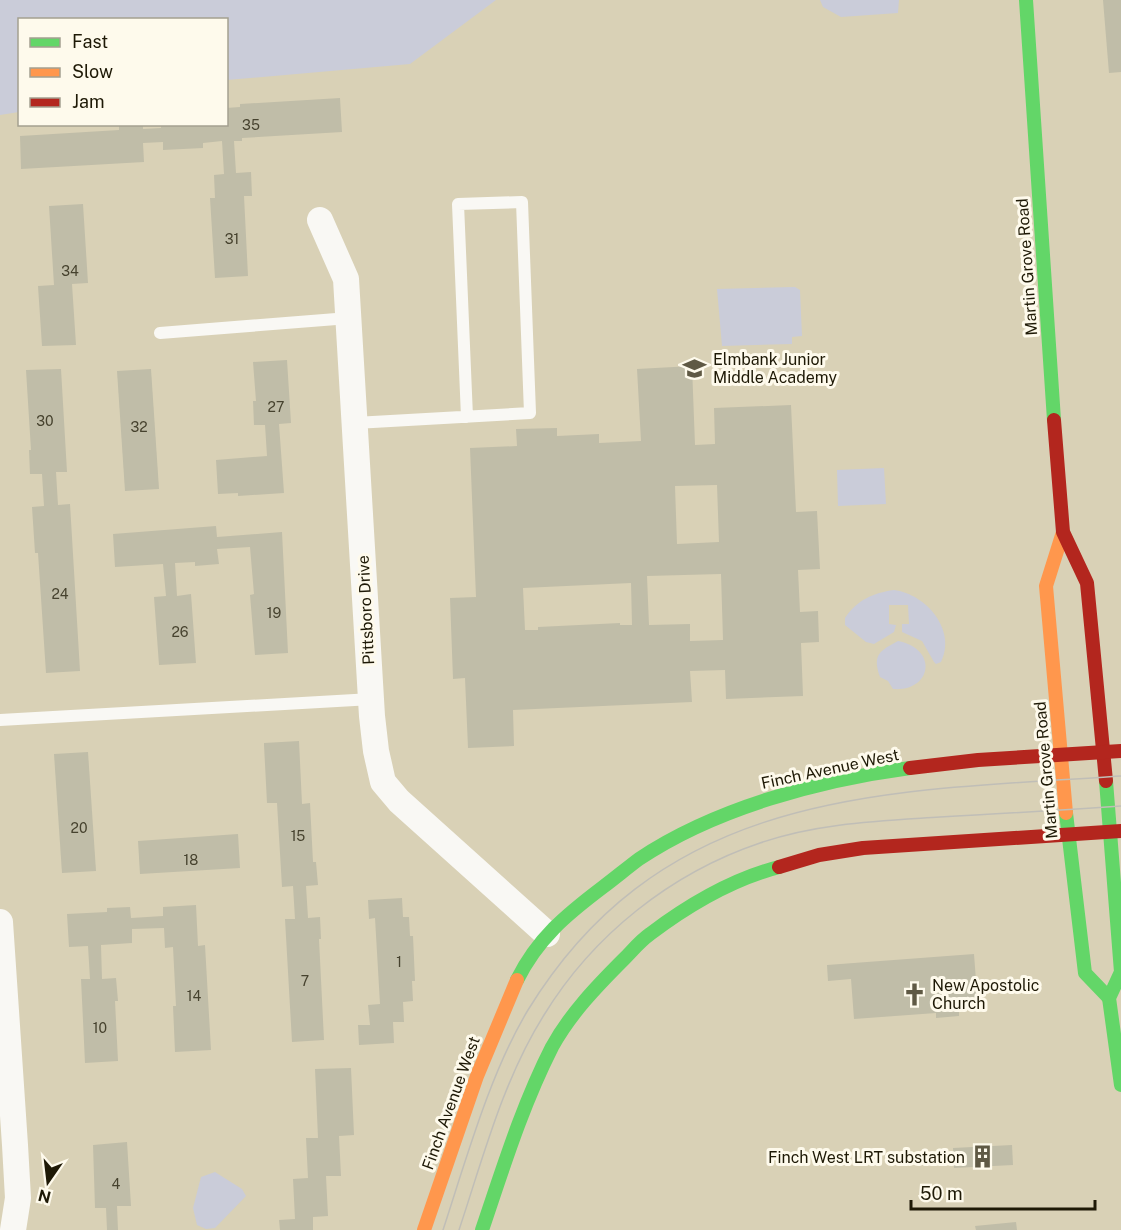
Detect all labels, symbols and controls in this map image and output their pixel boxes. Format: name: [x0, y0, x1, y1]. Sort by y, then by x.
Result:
legend: [18, 18, 228, 126]
text: Fast: [72, 31, 108, 52]
text: Slow: [72, 61, 113, 82]
text: Jam: [72, 91, 105, 112]
house number: 35: [242, 117, 260, 133]
street label: Martin Grove Road: [1013, 198, 1041, 336]
house number: 31: [225, 231, 239, 247]
house number: 34: [61, 263, 79, 279]
place label: Elmbank Junior Middle Academy: [713, 350, 837, 387]
school or university icon: Elmbank Junior Middle Academy: [682, 355, 708, 381]
house number: 27: [268, 399, 284, 415]
house number: 30: [36, 413, 54, 429]
house number: 32: [130, 419, 148, 435]
street label: Pittsboro Drive: [354, 555, 378, 665]
house number: 24: [51, 586, 69, 602]
house number: 19: [267, 605, 281, 621]
house number: 26: [171, 624, 189, 640]
street label: Martin Grove Road: [1031, 701, 1061, 839]
street label: Finch Avenue West: [759, 745, 901, 793]
house number: 20: [71, 820, 87, 836]
house number: 15: [291, 828, 305, 844]
house number: 18: [184, 852, 198, 868]
house number: 1: [396, 954, 402, 970]
house number: 7: [301, 973, 309, 989]
place label: New Apostolic Church: [932, 976, 1040, 1013]
church icon: New Apostolic Church: [901, 981, 927, 1007]
house number: 14: [187, 988, 201, 1004]
house number: 10: [93, 1020, 107, 1036]
street label: Finch Avenue West: [418, 1034, 484, 1172]
building icon: Finch West LRT substation: [970, 1144, 996, 1170]
place label: Finch West LRT substation: [768, 1148, 965, 1167]
north arrow: [18, 1152, 78, 1212]
scale bar: [911, 1173, 1096, 1211]
house number: 4: [112, 1176, 121, 1192]
text: 50 m: [920, 1183, 963, 1204]
text: N: [36, 1185, 53, 1207]

